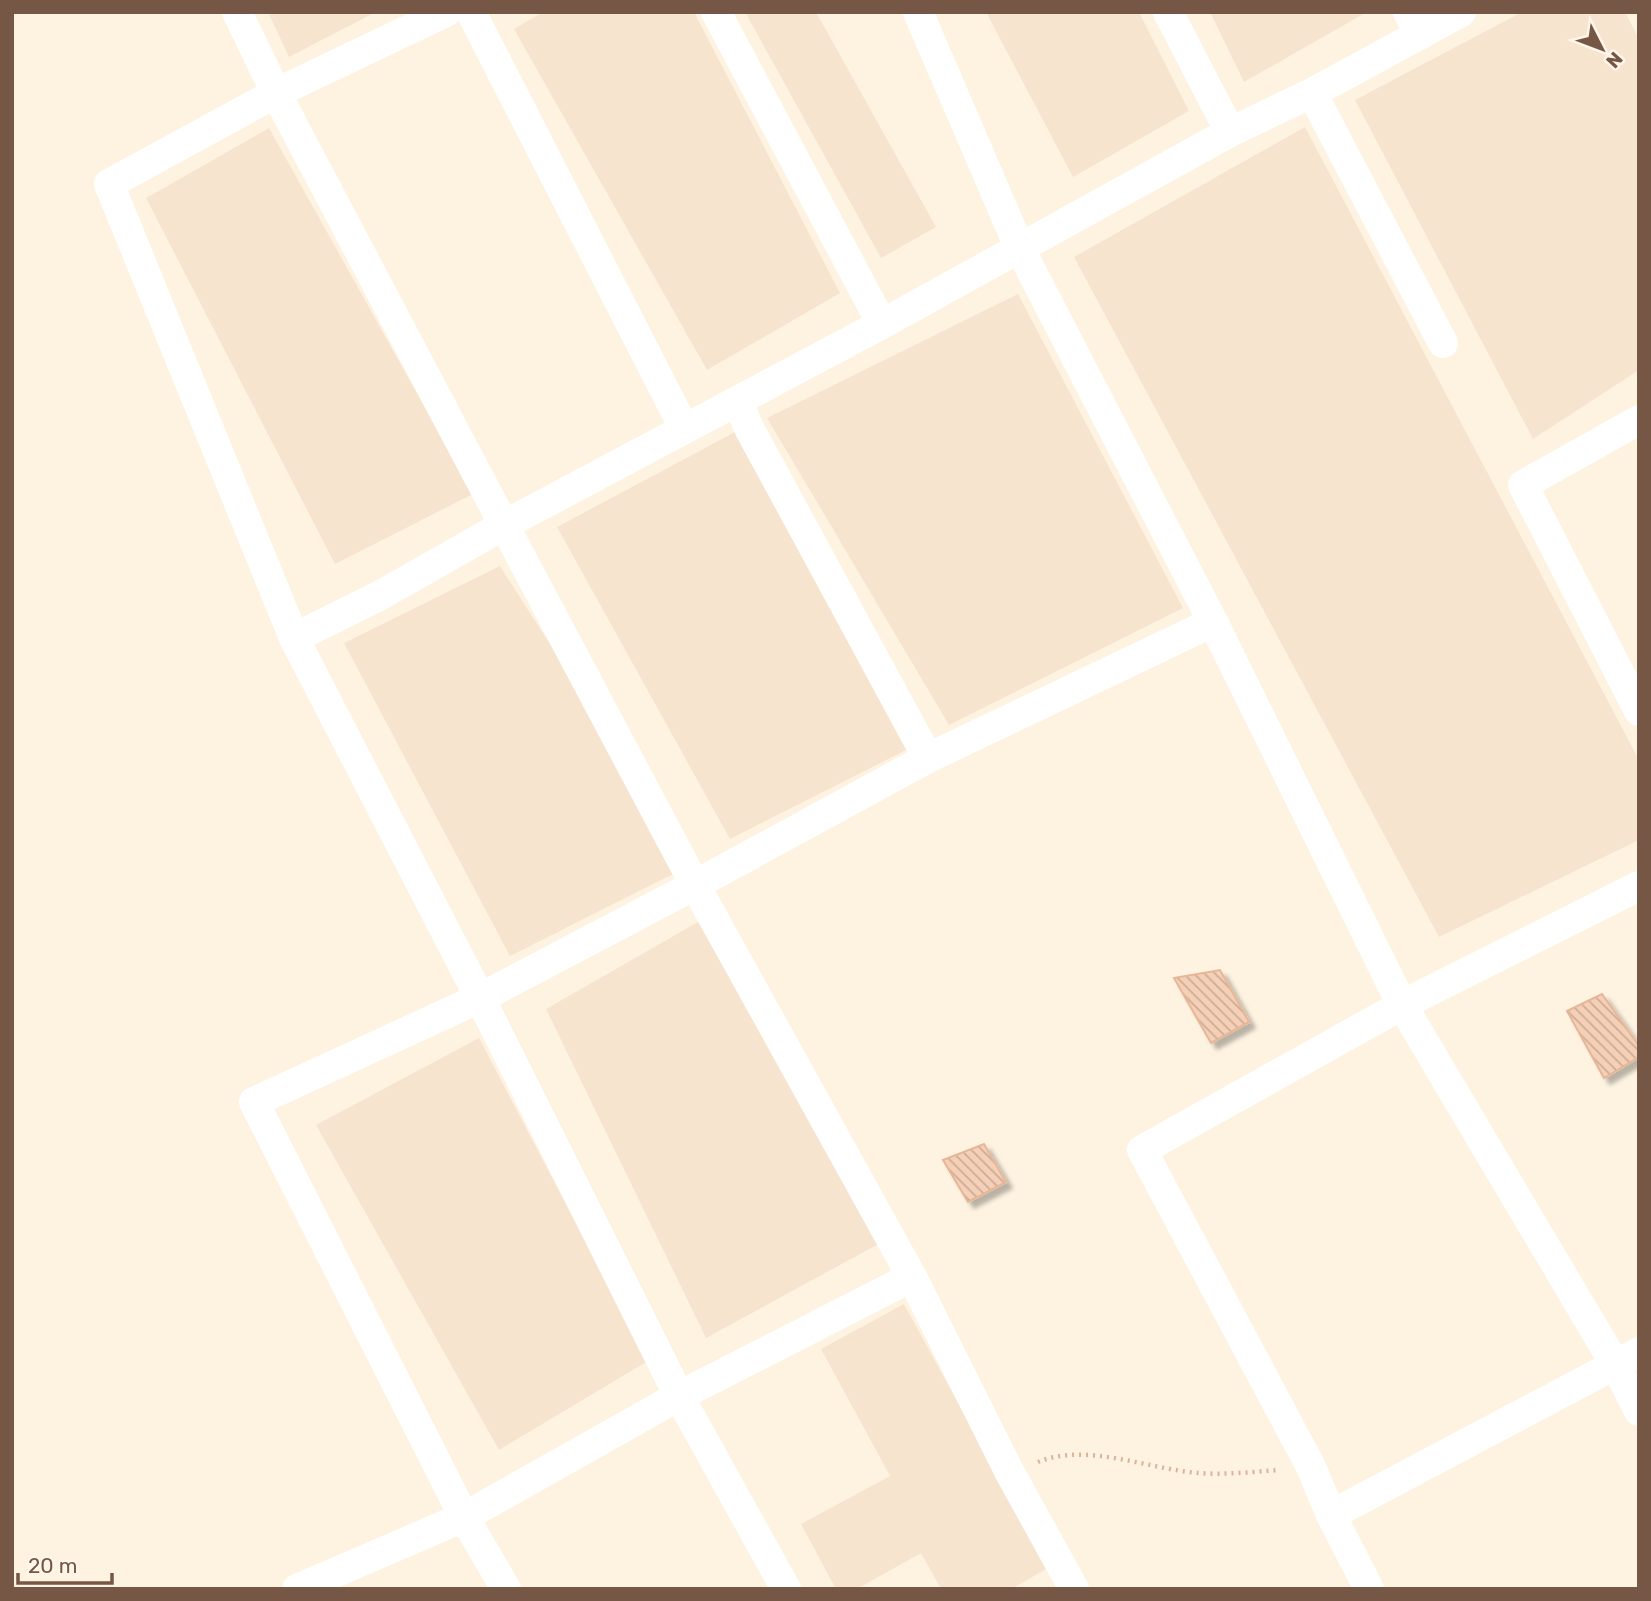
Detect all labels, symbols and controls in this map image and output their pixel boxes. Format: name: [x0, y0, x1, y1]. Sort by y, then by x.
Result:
north arrow: [1567, 14, 1637, 84]
text: N: [1601, 47, 1627, 73]
scale bar: [18, 1542, 112, 1586]
text: 20 m: [28, 1553, 77, 1578]

